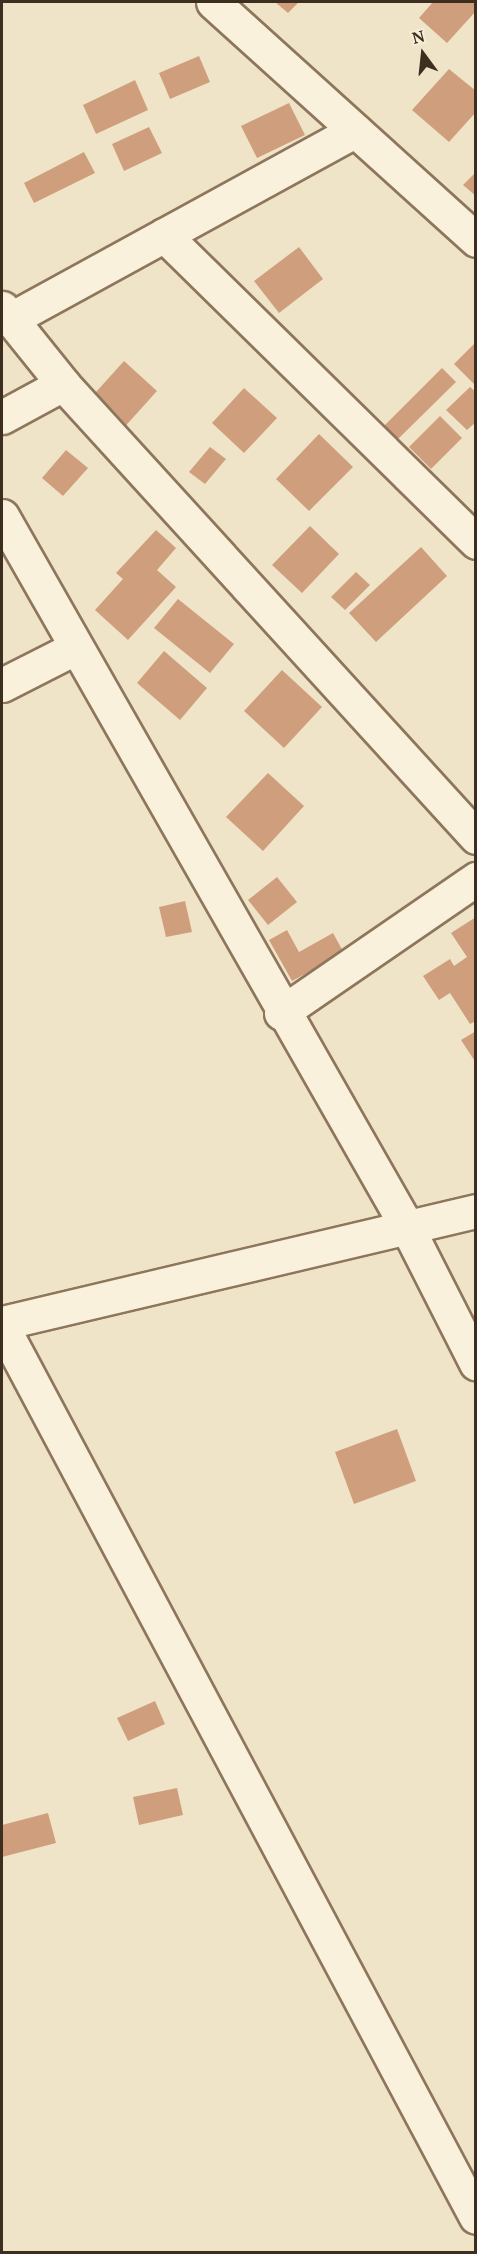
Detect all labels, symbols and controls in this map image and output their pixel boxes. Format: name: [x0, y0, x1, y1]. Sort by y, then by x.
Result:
north arrow: [393, 24, 453, 84]
text: N: [410, 24, 427, 49]

